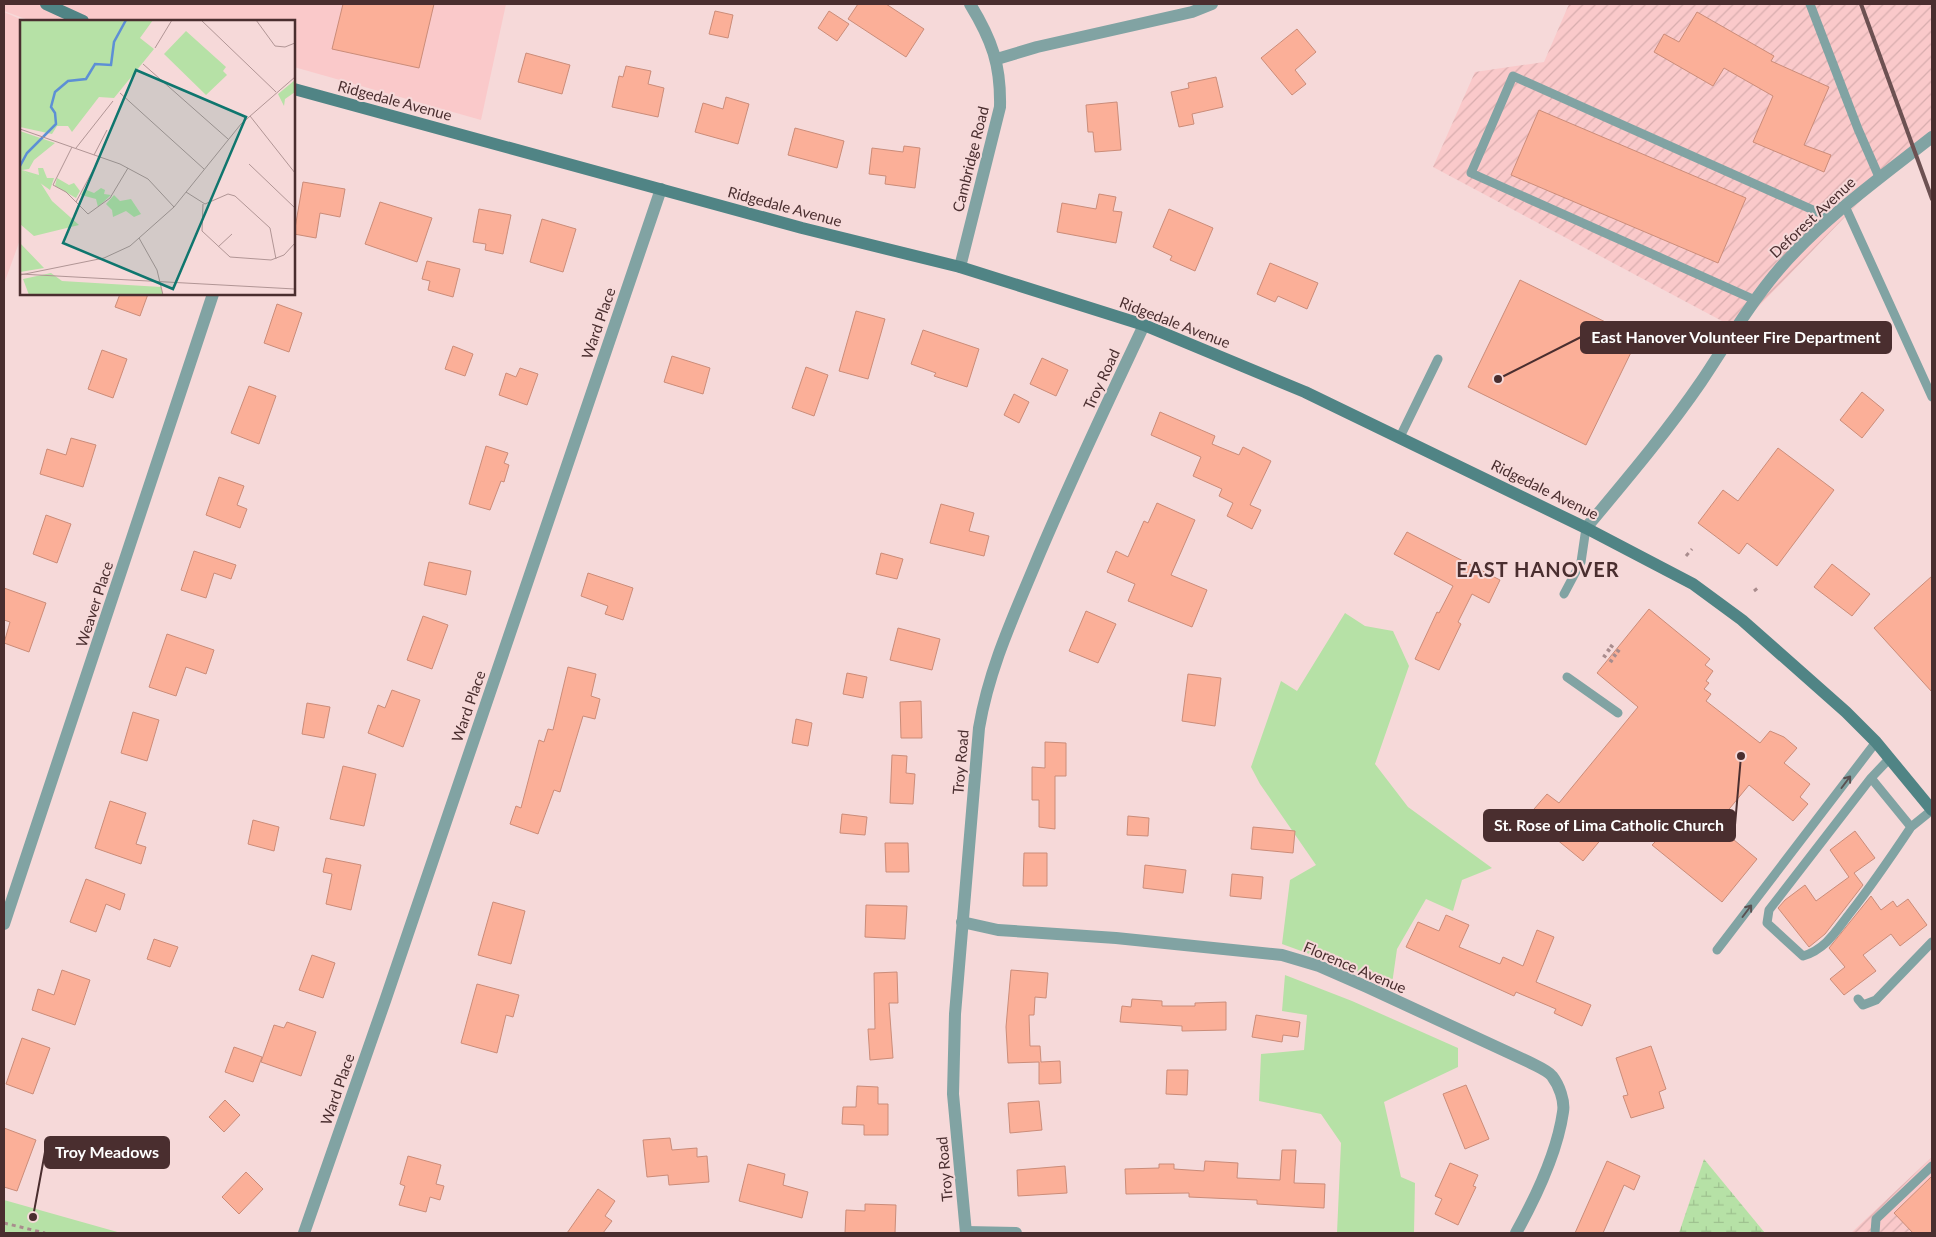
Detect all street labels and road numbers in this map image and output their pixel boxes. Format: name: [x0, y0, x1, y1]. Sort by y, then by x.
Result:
street label: Ridgedale Avenue: [336, 76, 454, 124]
street label: Cambridge Road: [948, 104, 992, 214]
street label: Deforest Avenue: [1765, 173, 1859, 261]
street label: Ridgedale Avenue: [726, 182, 844, 230]
street label: Ward Place: [577, 285, 619, 361]
street label: Ridgedale Avenue: [1117, 293, 1233, 351]
street label: Troy Road: [1079, 346, 1123, 412]
street label: Ridgedale Avenue: [1488, 455, 1602, 523]
street label: Weaver Place: [72, 559, 116, 649]
street label: Ward Place: [447, 668, 489, 744]
street label: Troy Road: [948, 729, 972, 795]
street label: Florence Avenue: [1301, 937, 1409, 997]
street label: Ward Place: [316, 1051, 358, 1127]
street label: Troy Road: [932, 1136, 956, 1202]

